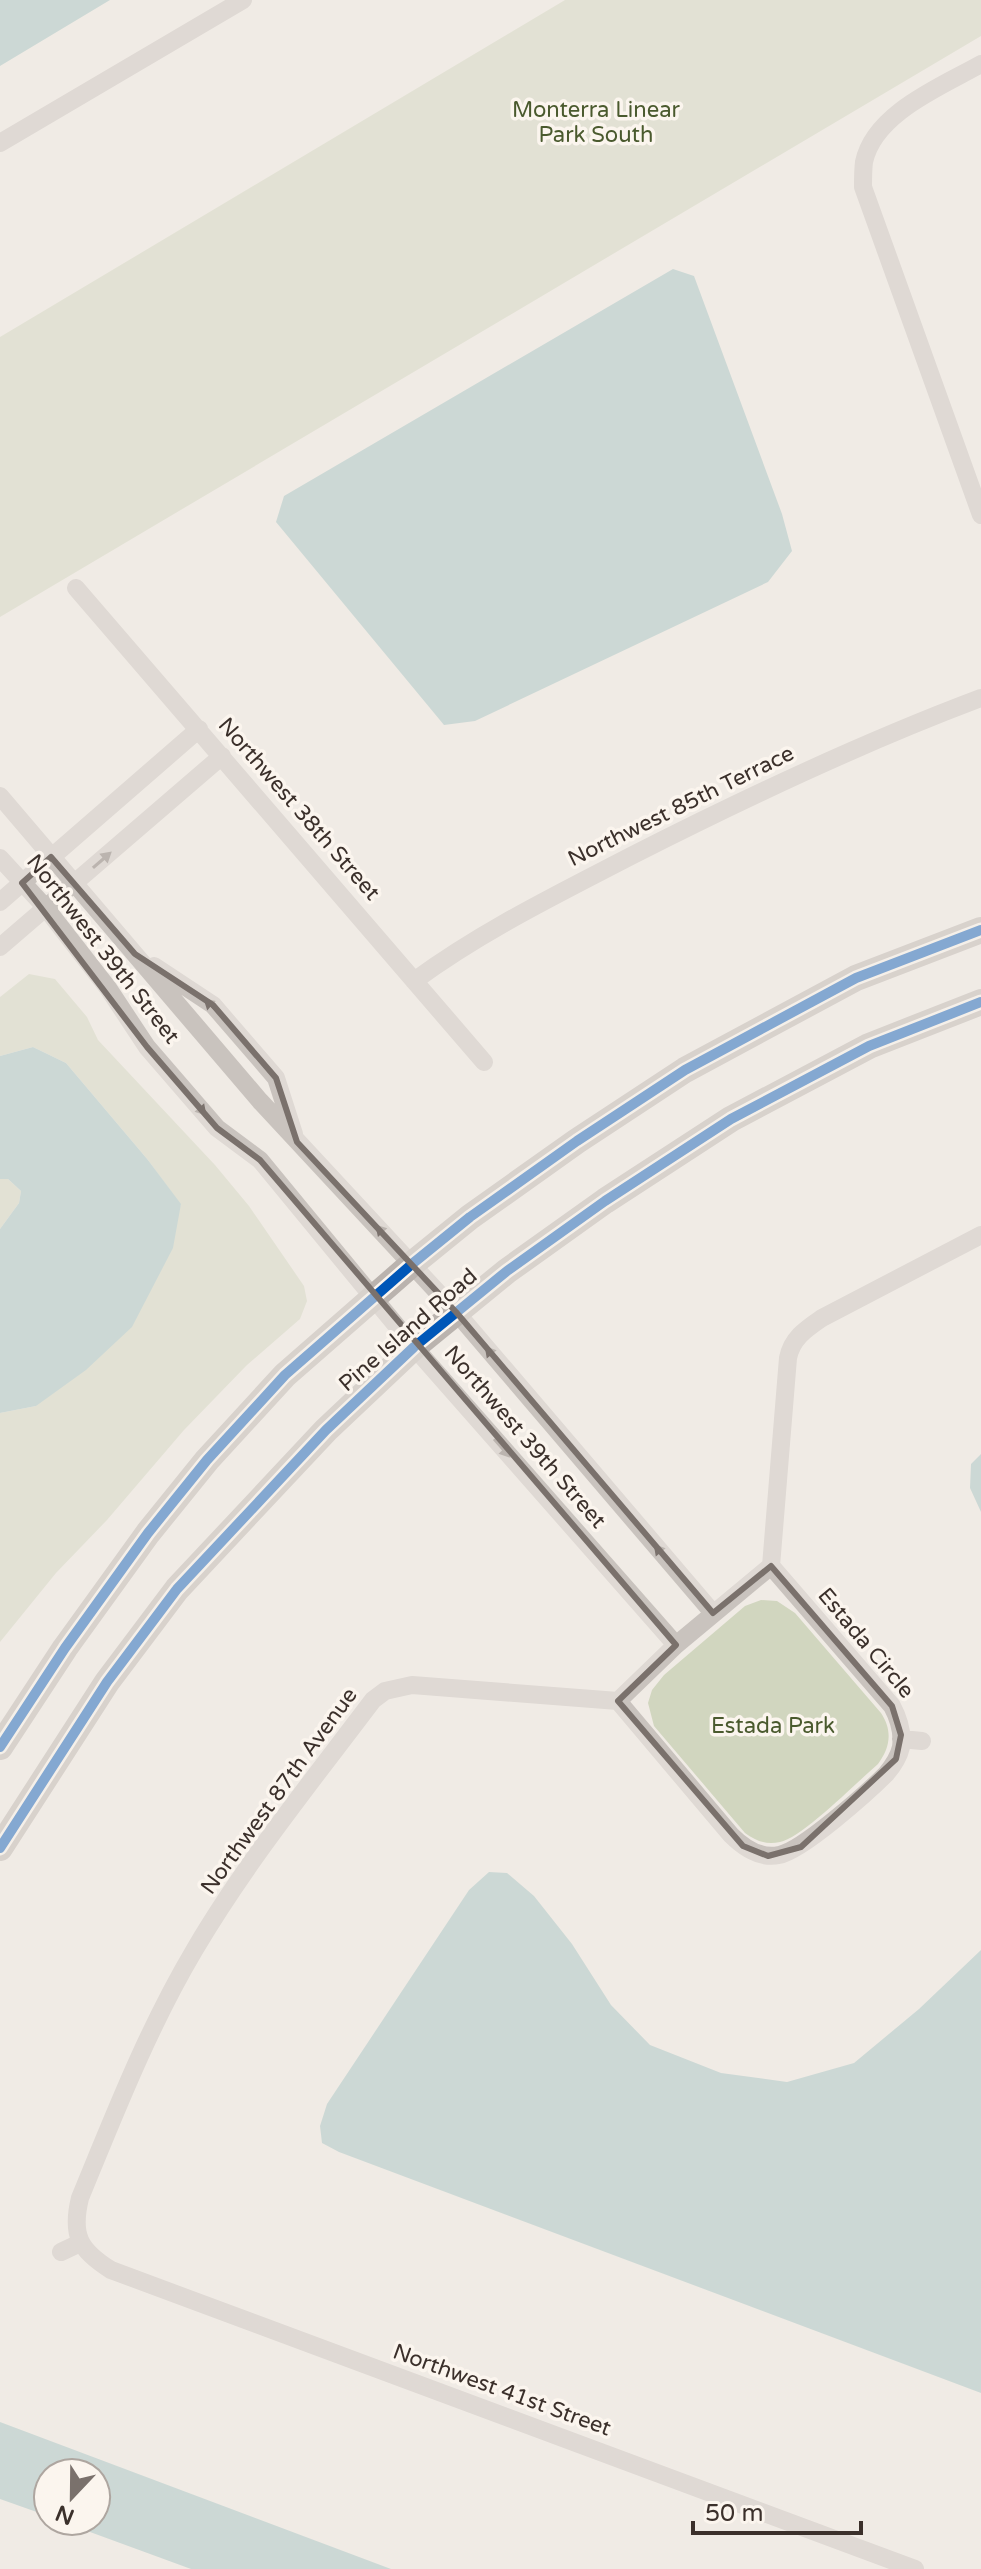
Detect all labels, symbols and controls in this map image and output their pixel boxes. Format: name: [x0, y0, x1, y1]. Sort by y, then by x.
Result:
park label: Monterra Linear Park South: [512, 97, 681, 148]
street label: Northwest 38th Street: [213, 713, 385, 905]
street label: Northwest 85th Terrace: [564, 740, 798, 872]
street label: Northwest 39th Street: [21, 849, 185, 1049]
one-way arrow: [92, 852, 112, 869]
one-way arrow: [204, 999, 223, 1017]
one-way arrow: [189, 1095, 206, 1115]
one-way arrow: [375, 1225, 394, 1244]
street label: Pine Island Road: [334, 1263, 482, 1397]
street label: Northwest 39th Street: [439, 1341, 611, 1533]
one-way arrow: [485, 1346, 502, 1366]
one-way arrow: [493, 1439, 511, 1458]
one-way arrow: [654, 1544, 672, 1563]
street label: Estada Circle: [812, 1583, 920, 1703]
street label: Northwest 87th Avenue: [195, 1683, 363, 1899]
park label: Estada Park: [711, 1713, 835, 1739]
street label: Northwest 41st Street: [389, 2338, 615, 2442]
north arrow: [32, 2457, 112, 2537]
scale bar: [693, 2485, 861, 2535]
text: N: [52, 2499, 78, 2530]
text: 50 m: [705, 2499, 763, 2528]

